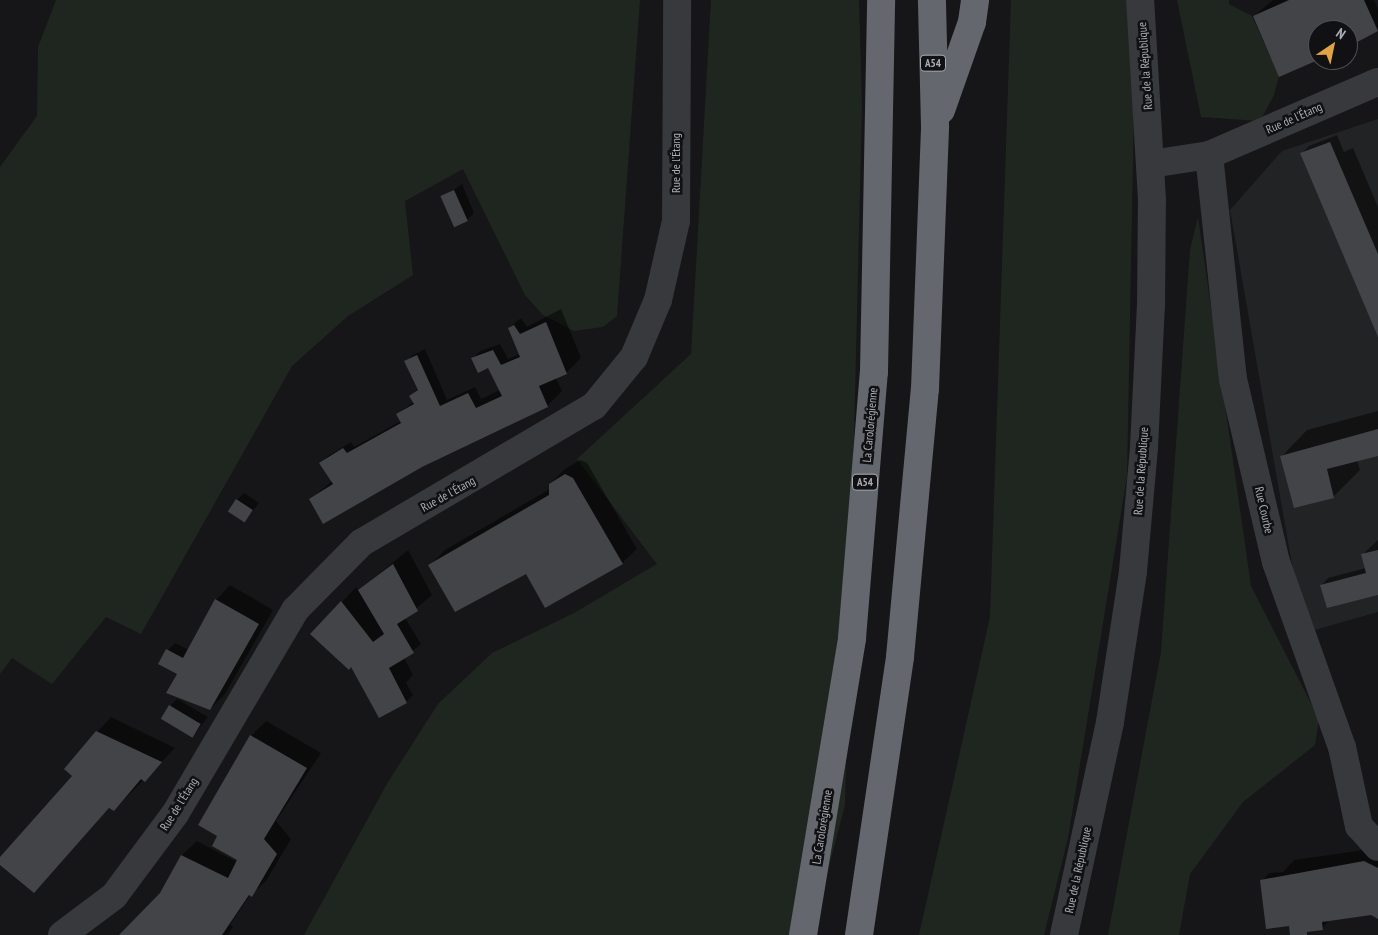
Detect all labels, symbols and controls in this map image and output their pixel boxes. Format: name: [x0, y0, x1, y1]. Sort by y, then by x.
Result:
north arrow: [1308, 20, 1358, 70]
street label: Rue de la République: [1135, 22, 1155, 110]
text: N: [1333, 24, 1349, 43]
road number: A54: [919, 54, 947, 72]
street label: Rue de l'Étang: [1264, 99, 1324, 137]
street label: Rue de l'Étang: [669, 133, 683, 193]
street label: La Carolorégienne: [860, 387, 880, 463]
street label: Rue de la République: [1131, 427, 1151, 515]
street label: Rue de l'Étang: [418, 473, 478, 515]
road number: A54: [851, 474, 879, 491]
street label: Rue Courbe: [1252, 485, 1276, 535]
street label: Rue de l'Étang: [157, 775, 201, 833]
street label: La Carolorégienne: [809, 789, 835, 865]
street label: Rue de la République: [1062, 825, 1094, 915]

